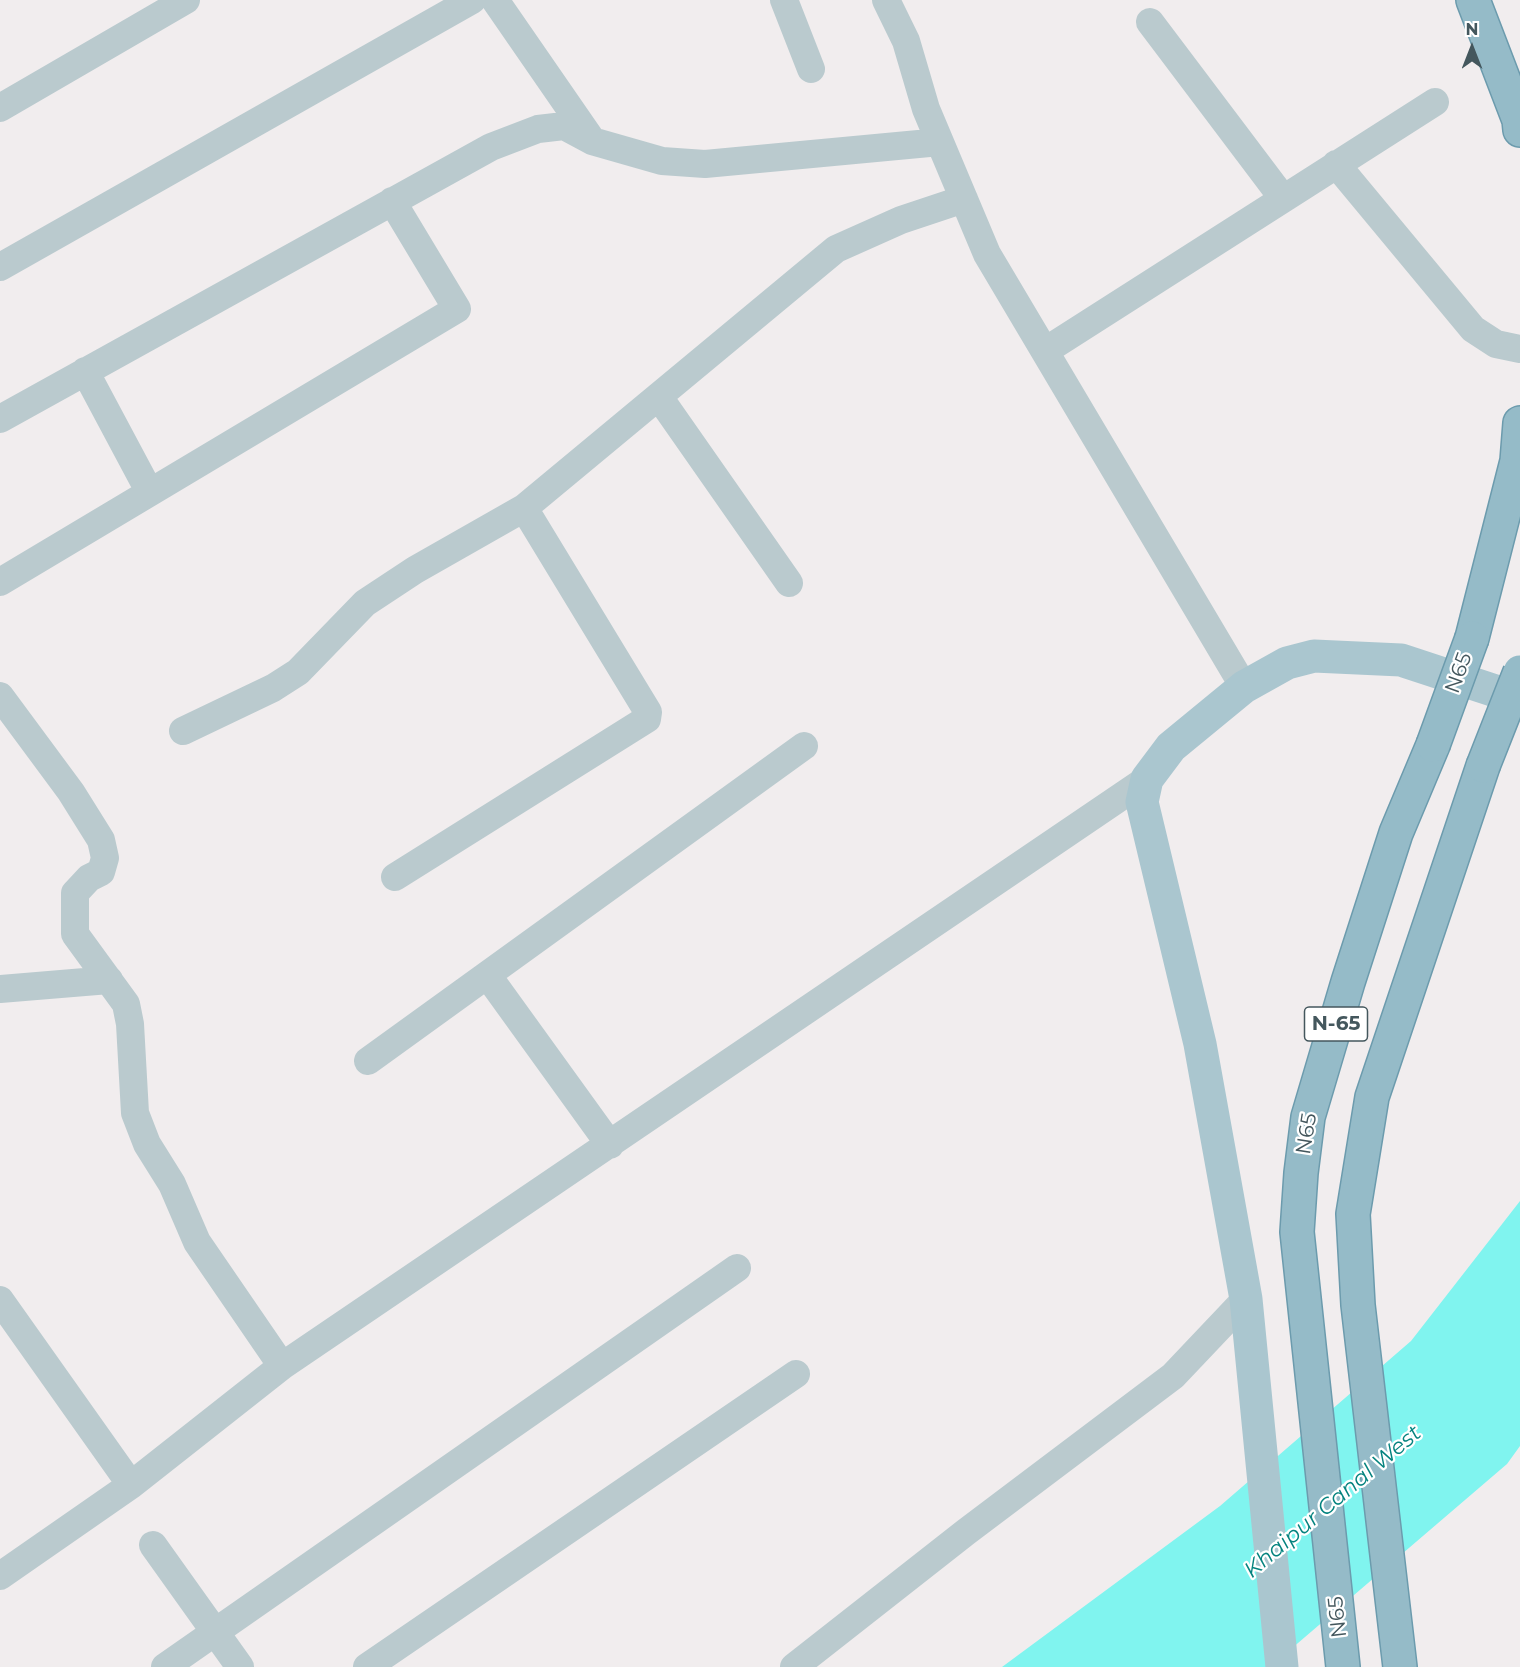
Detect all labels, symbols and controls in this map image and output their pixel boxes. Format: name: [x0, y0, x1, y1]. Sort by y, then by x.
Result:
north arrow: [1442, 18, 1502, 78]
text: N: [1466, 20, 1478, 39]
street label: N65: [1440, 649, 1478, 697]
road number: N-65: [1304, 1007, 1368, 1041]
street label: N65: [1291, 1111, 1323, 1157]
water label: Khaipur Canal West: [1239, 1420, 1427, 1584]
street label: N65: [1323, 1595, 1353, 1639]

